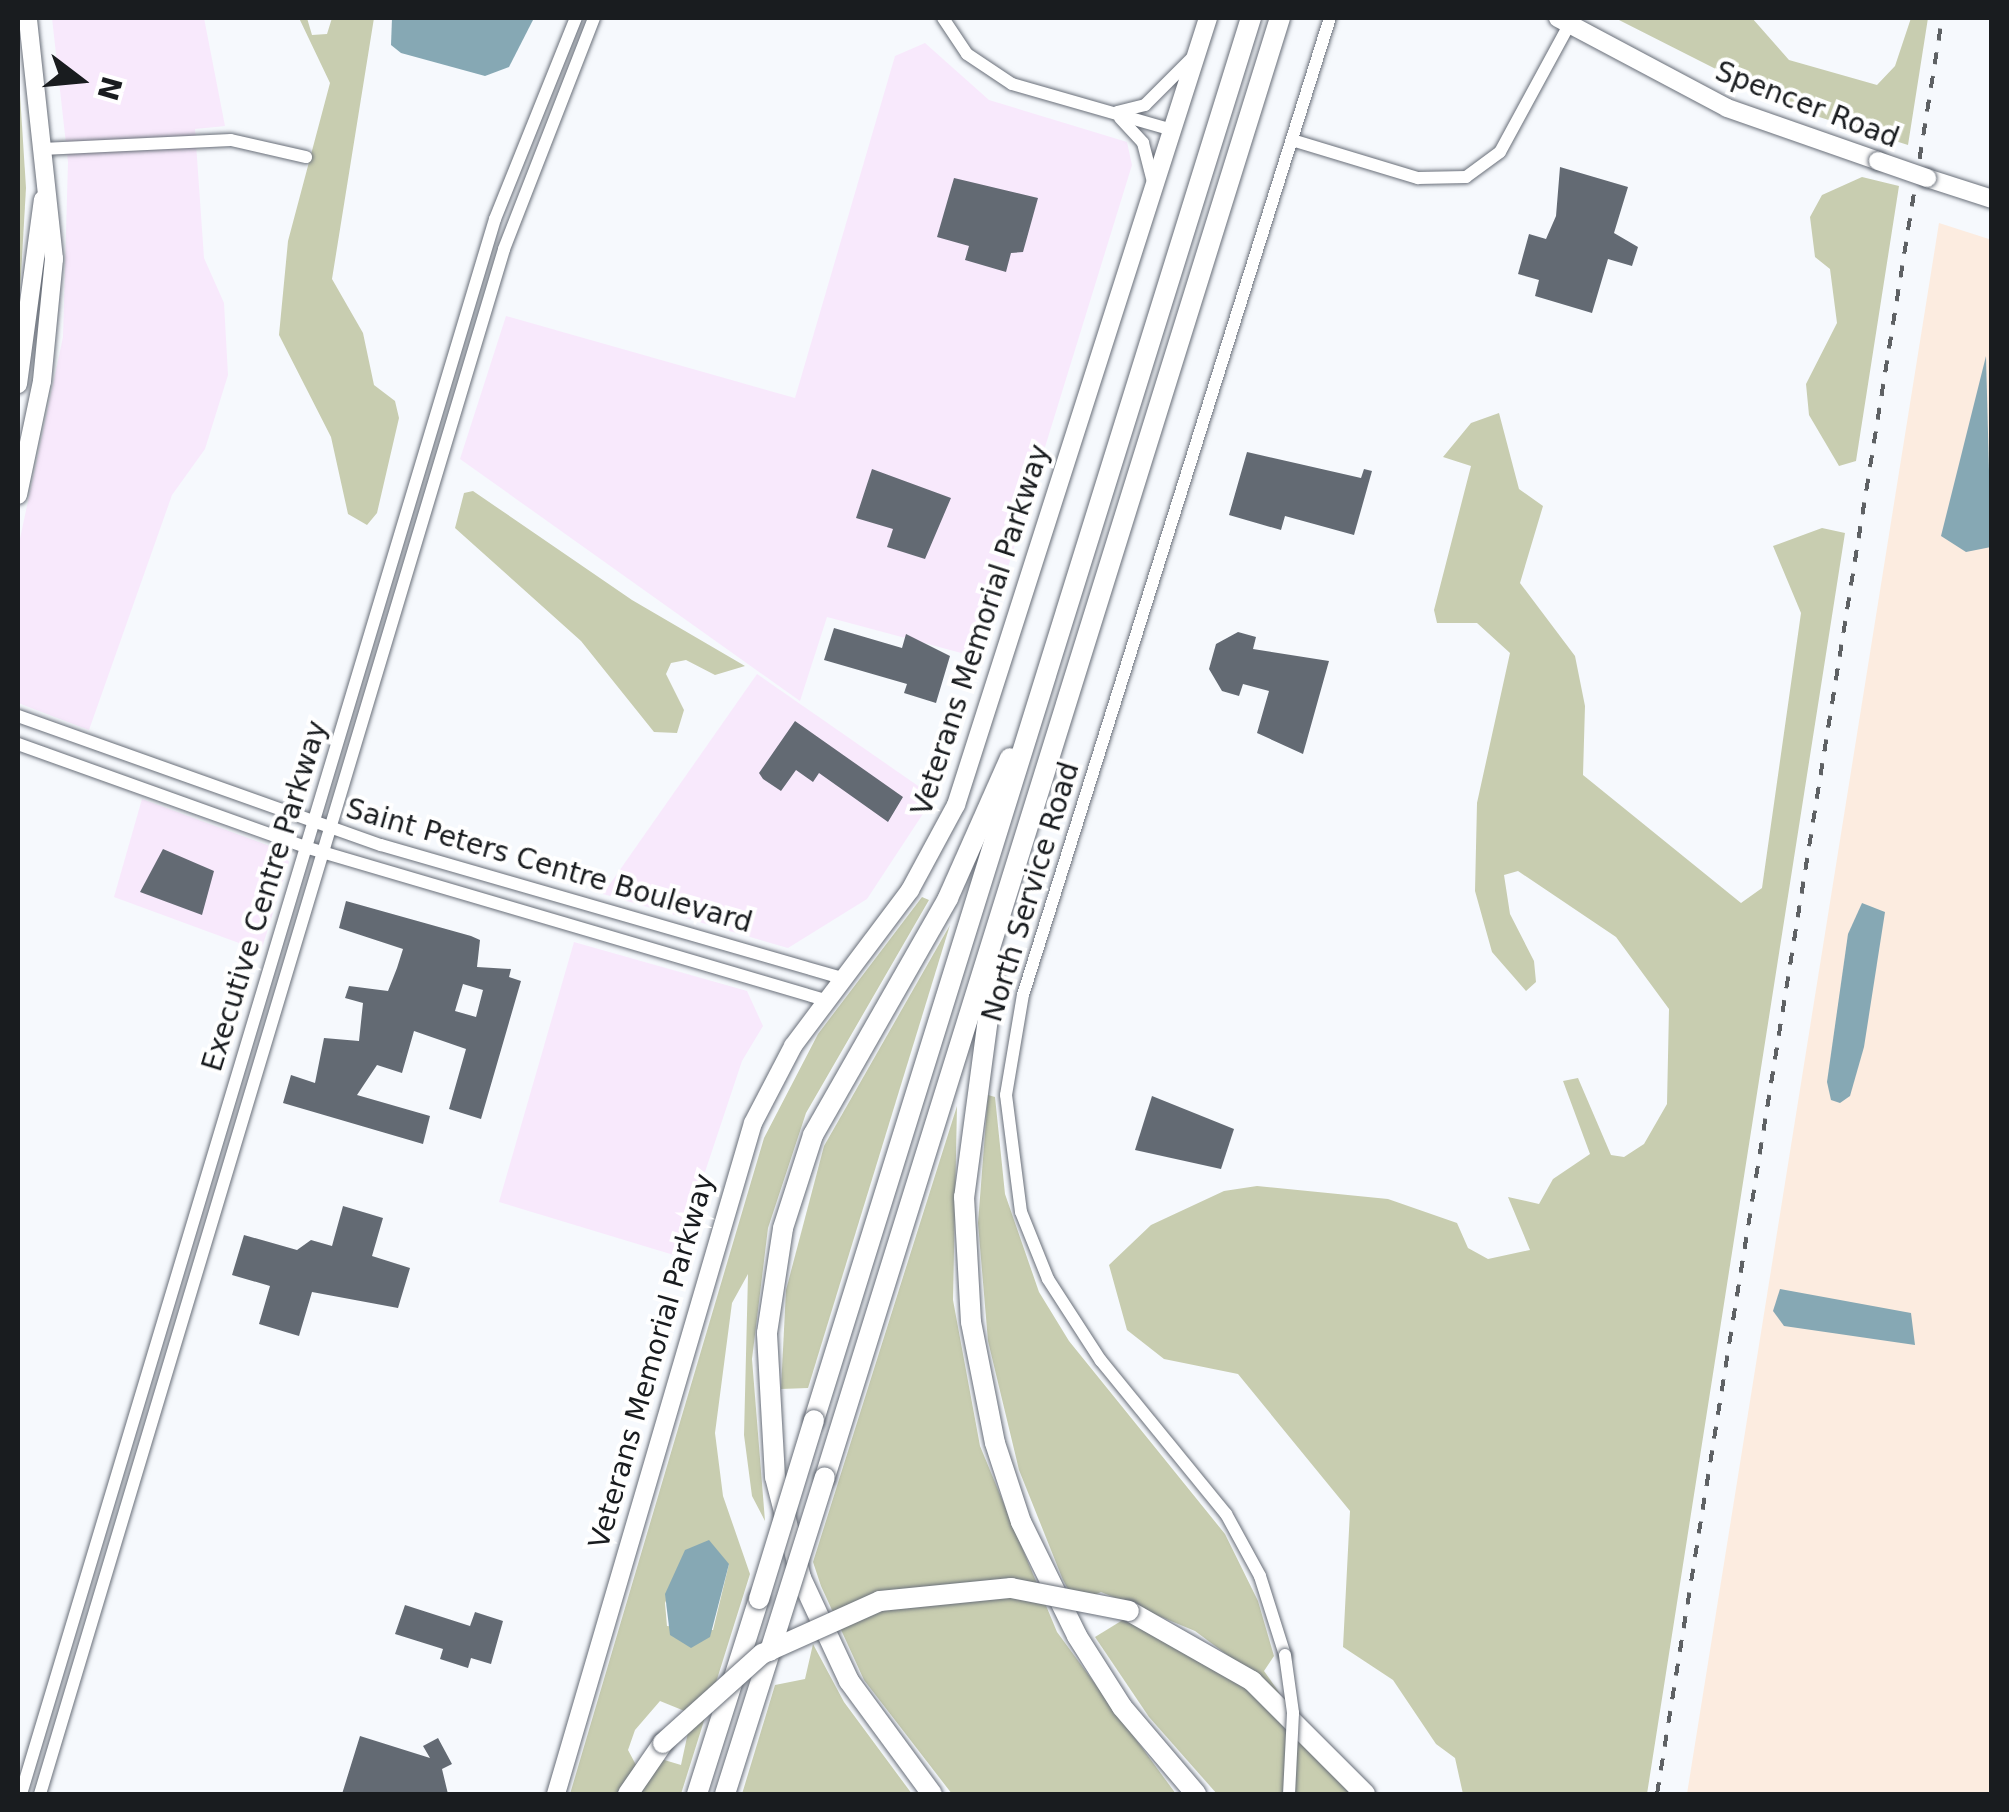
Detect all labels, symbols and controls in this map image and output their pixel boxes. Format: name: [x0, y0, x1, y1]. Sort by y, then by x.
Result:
north arrow: [30, 30, 130, 130]
street label: Spencer Road: [1711, 55, 1903, 155]
text: N: [90, 73, 128, 104]
street label: Veterans Memorial Parkway: [905, 440, 1057, 820]
street label: Executive Centre Parkway: [196, 717, 334, 1075]
street label: North Service Road: [975, 758, 1087, 1026]
street label: Saint Peters Centre Boulevard: [342, 792, 756, 940]
street label: Veterans Memorial Parkway: [582, 1170, 722, 1552]

